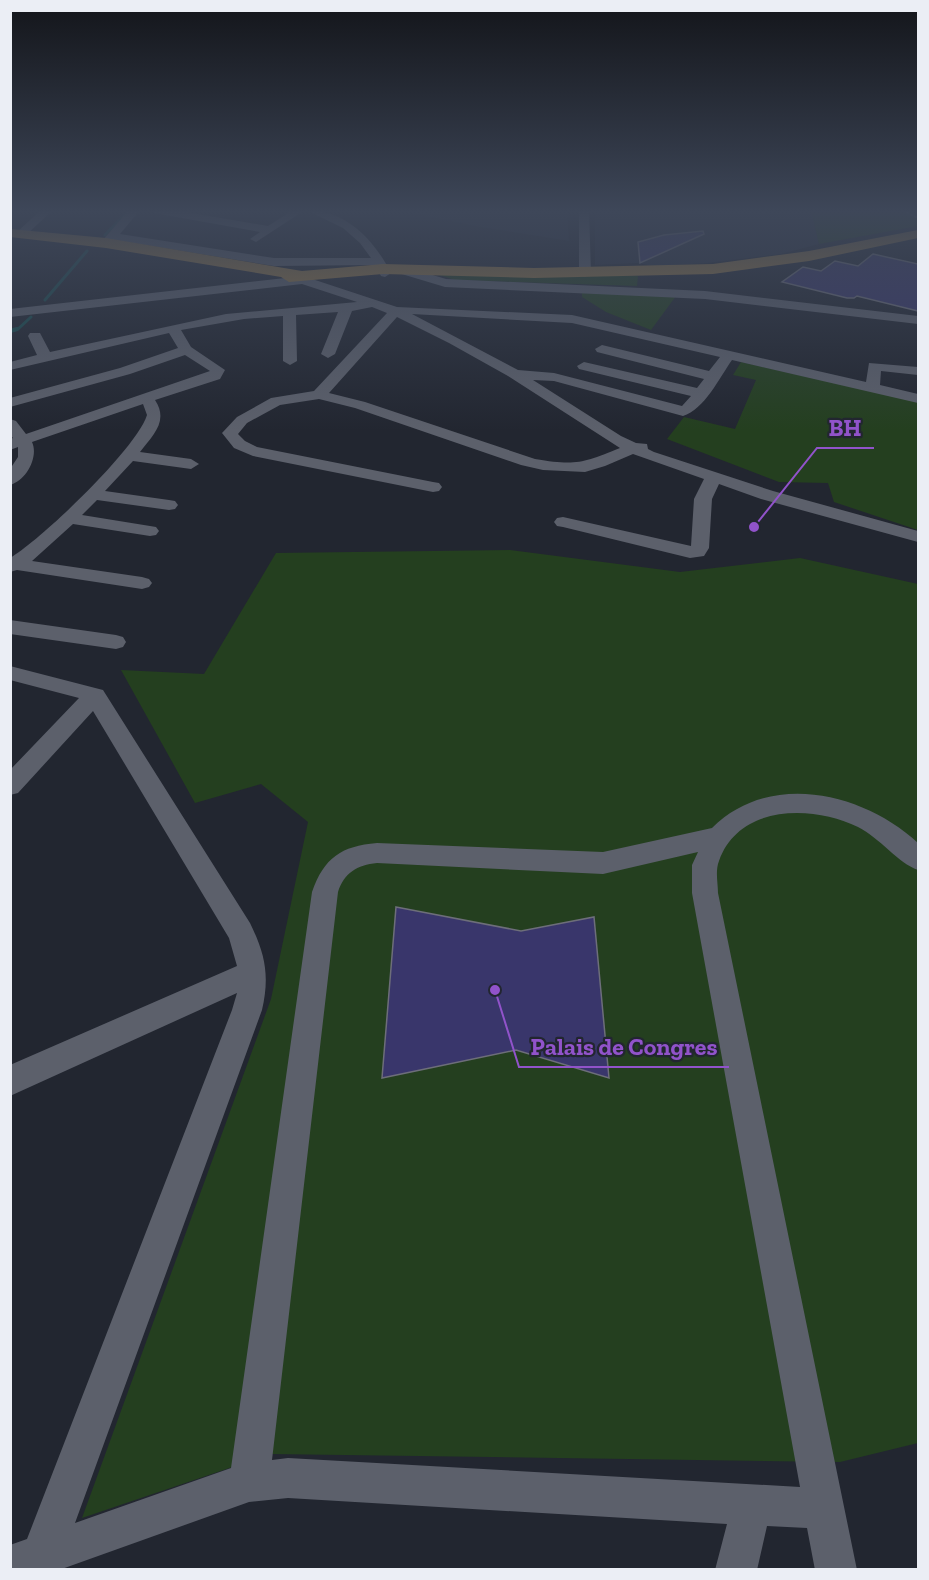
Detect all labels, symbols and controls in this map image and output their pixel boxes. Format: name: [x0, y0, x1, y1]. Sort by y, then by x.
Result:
callout: BH: [817, 406, 874, 448]
text: BH: [828, 413, 862, 442]
callout: Palais de Congres: [519, 1025, 729, 1067]
text: Palais de Congres: [531, 1032, 717, 1061]

